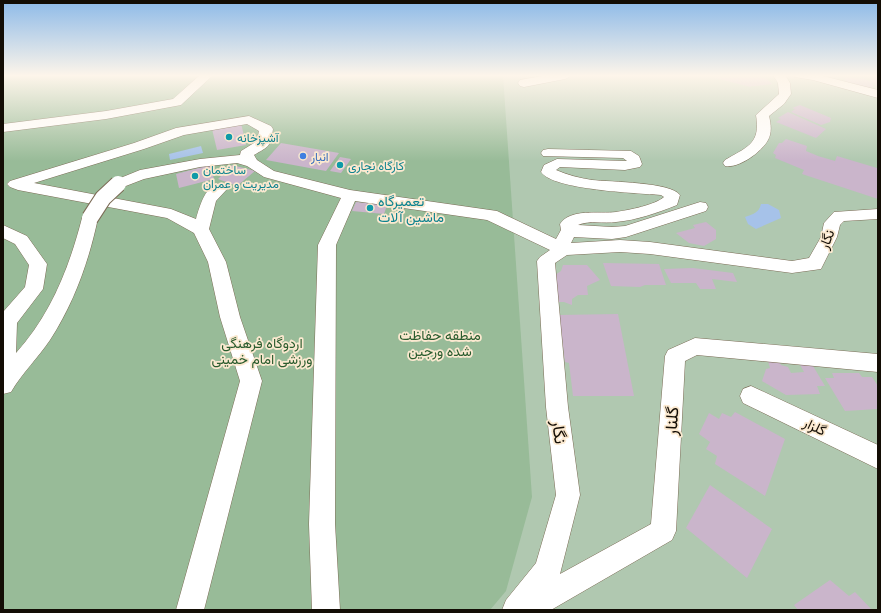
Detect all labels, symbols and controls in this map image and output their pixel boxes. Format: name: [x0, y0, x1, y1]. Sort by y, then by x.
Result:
place label: آشپزخانه: [237, 129, 280, 146]
marker: آشپزخانه: [224, 132, 234, 142]
place label: انبار: [310, 148, 329, 165]
marker: انبار: [298, 151, 308, 161]
place label: کارگاه نجاری: [348, 157, 404, 174]
marker: کارگاه نجاری: [335, 160, 345, 170]
place label: ساختمان مدیریت و عمران: [203, 161, 279, 192]
marker: ساختمان مدیریت و عمران: [190, 171, 200, 181]
place label: تعمیرگاه ماشین آلات: [378, 191, 444, 226]
marker: تعمیرگاه ماشین آلات: [365, 203, 375, 213]
street label: نگار: [813, 226, 838, 253]
park label: منطقه حفاظت شده ورجین: [399, 325, 481, 360]
park label: اردوگاه فرهنگی ورزشی امام خمینی: [212, 333, 312, 368]
street label: گلنار: [658, 405, 684, 437]
street label: گلزار: [800, 412, 830, 440]
street label: نگار: [547, 418, 573, 445]

